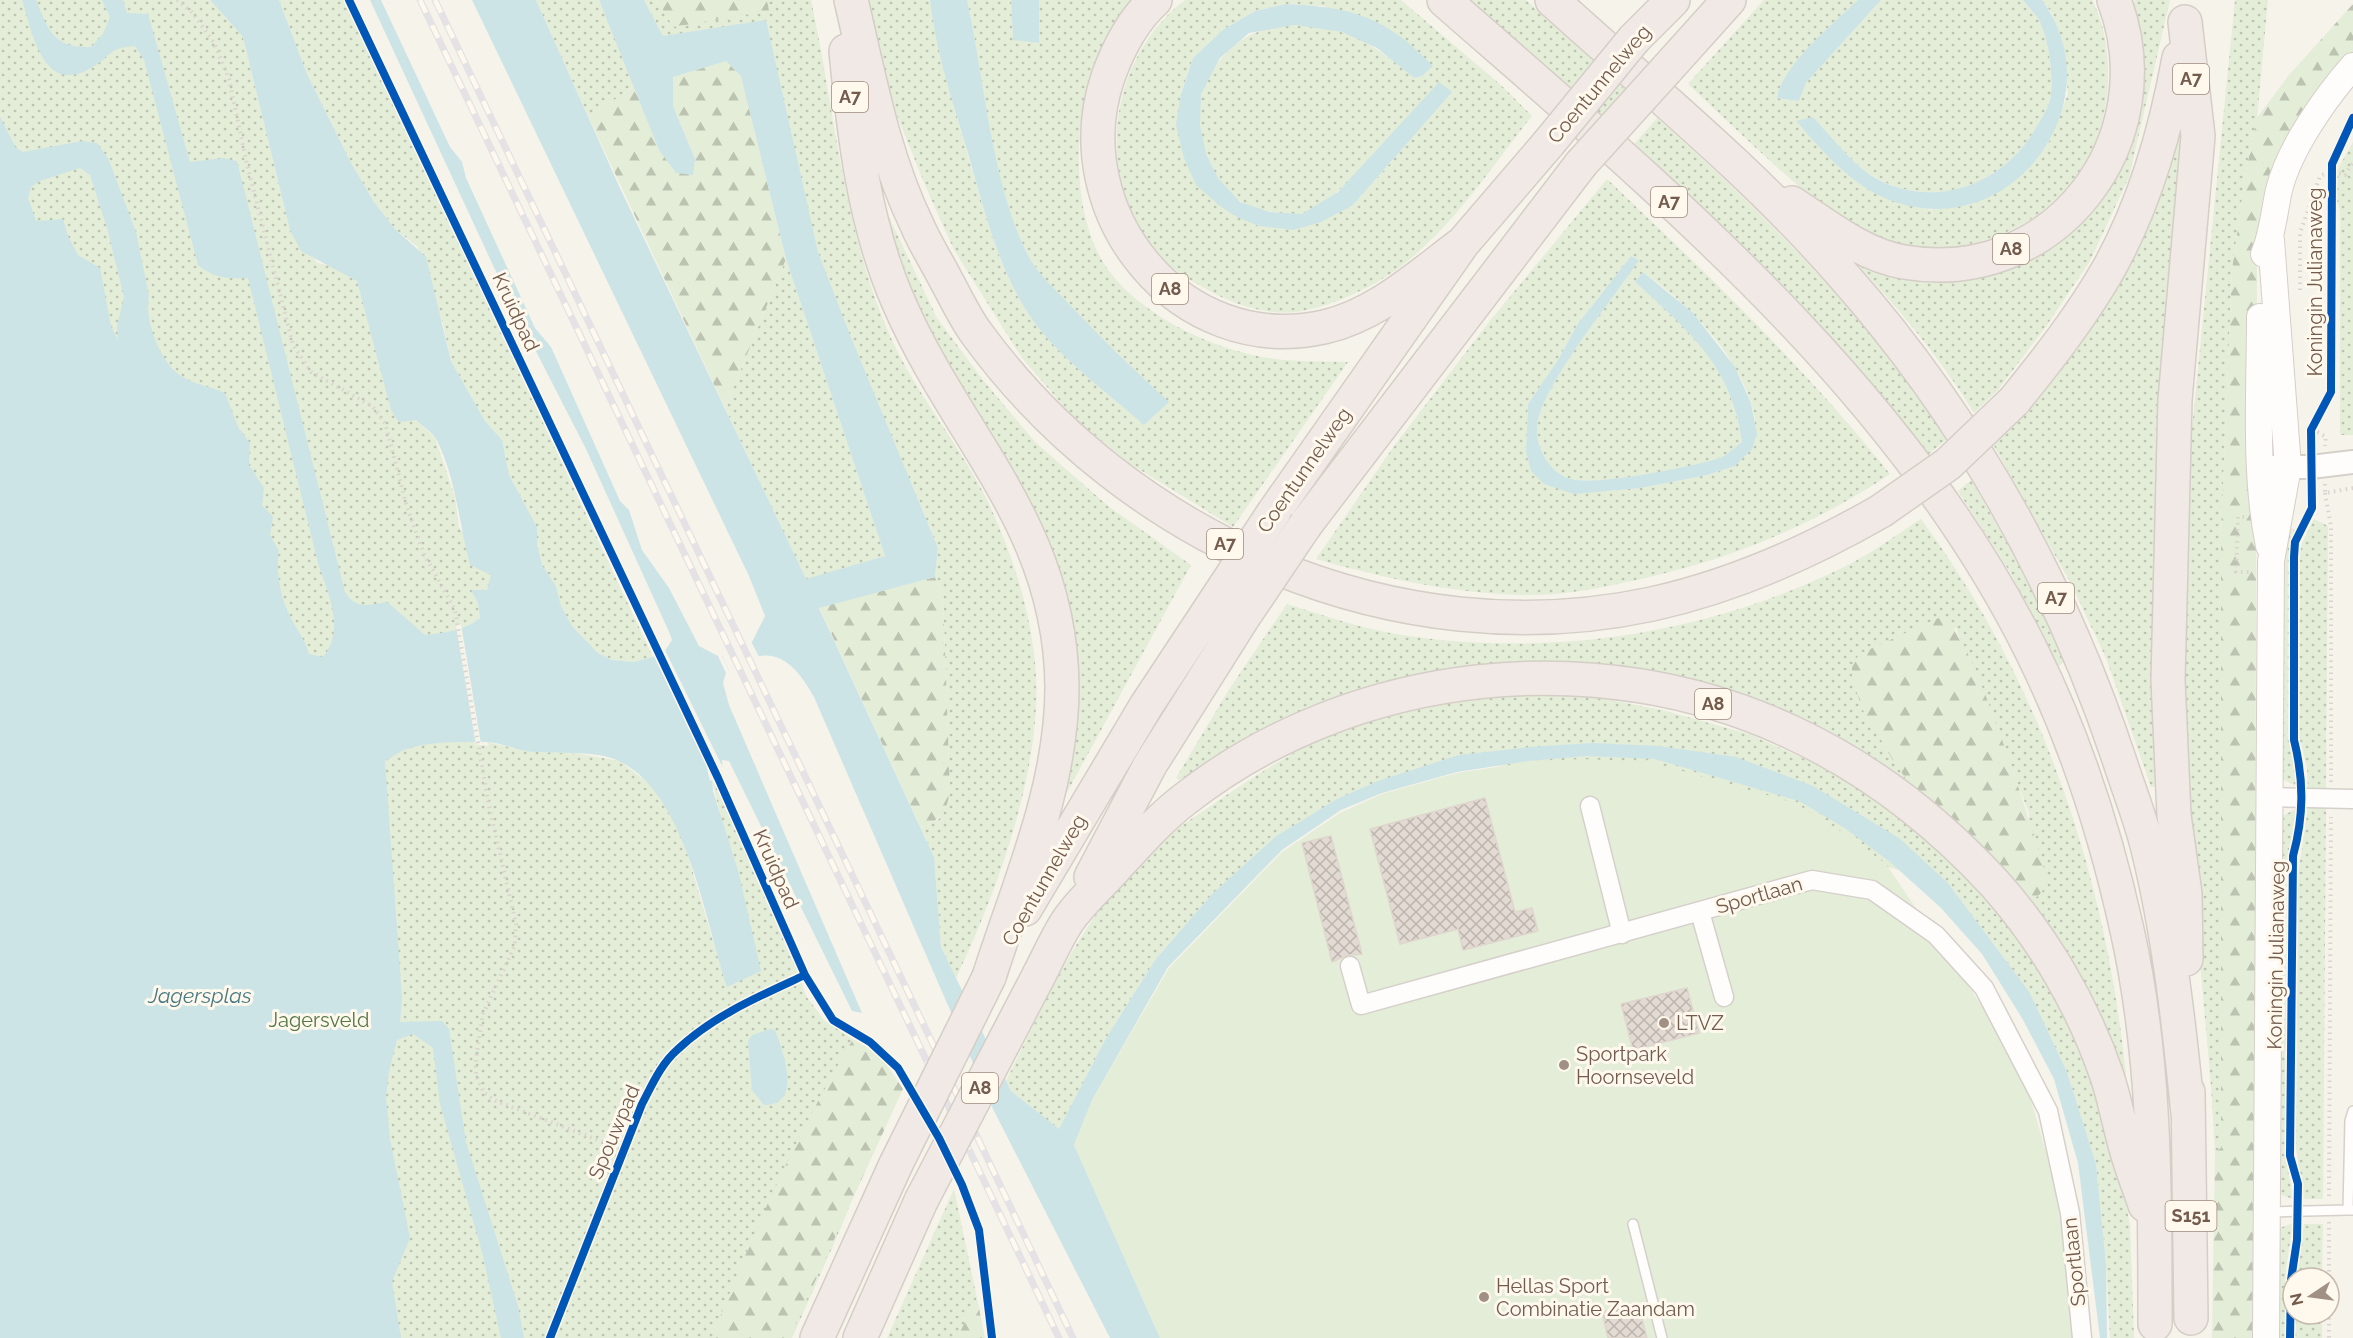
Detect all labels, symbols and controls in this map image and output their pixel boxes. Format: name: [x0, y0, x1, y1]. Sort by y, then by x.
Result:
street label: Coentunnelweg: [1542, 20, 1656, 148]
road number: A7: [2173, 64, 2209, 94]
road number: A7: [832, 82, 868, 112]
road number: A7: [1651, 187, 1687, 217]
street label: Koningin Julianaweg: [2303, 187, 2327, 377]
road number: A8: [1993, 234, 2029, 264]
street label: Kruidpad: [487, 269, 545, 355]
road number: A8: [1152, 274, 1188, 304]
street label: Coentunnelweg: [1252, 403, 1356, 537]
road number: A7: [1207, 529, 1243, 559]
road number: A7: [2038, 583, 2074, 613]
road number: A8: [1695, 689, 1731, 719]
street label: Coentunnelweg: [997, 810, 1091, 950]
street label: Kruidpad: [748, 826, 804, 912]
street label: Koningin Julianaweg: [2262, 860, 2290, 1050]
street label: Sportlaan: [1713, 871, 1805, 919]
water label: Jagersplas: [147, 983, 252, 1008]
park label: Jagersveld: [269, 1008, 369, 1032]
place label: LTVZ: [1676, 1011, 1724, 1035]
marker: LTVZ: [1657, 1016, 1671, 1030]
place label: Sportpark Hoornseveld: [1576, 1042, 1694, 1089]
marker: Sportpark Hoornseveld: [1557, 1058, 1571, 1072]
road number: A8: [962, 1073, 998, 1103]
street label: Spouwpad: [583, 1081, 645, 1183]
road number: S151: [2166, 1201, 2216, 1231]
street label: Sportlaan: [2057, 1216, 2091, 1308]
north arrow: [2281, 1266, 2341, 1326]
place label: Hellas Sport Combinatie Zaandam: [1496, 1274, 1695, 1321]
marker: Hellas Sport Combinatie Zaandam: [1477, 1290, 1491, 1304]
text: N: [2286, 1291, 2308, 1307]

